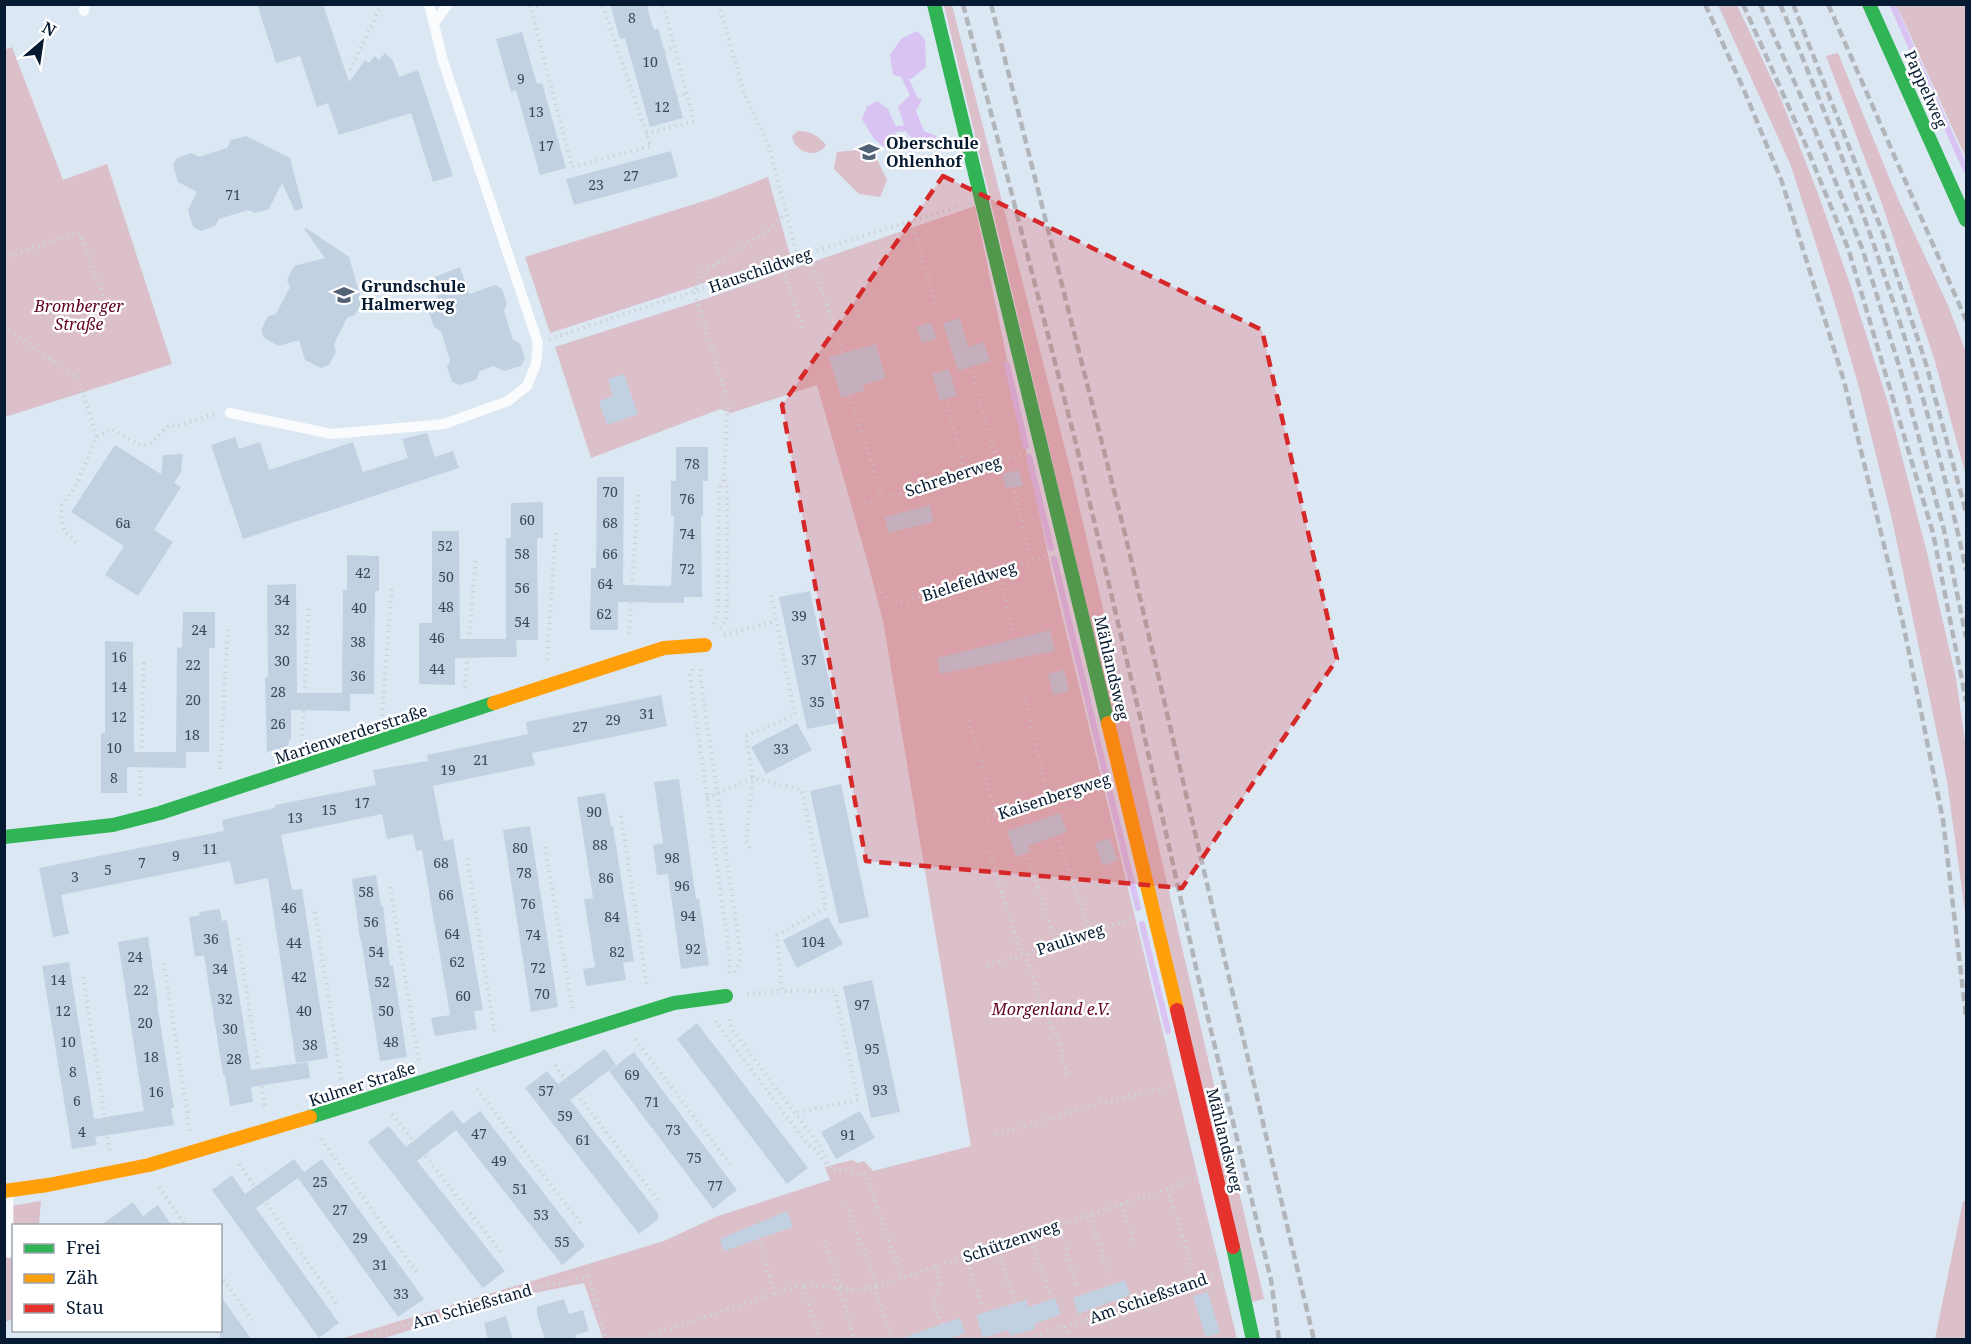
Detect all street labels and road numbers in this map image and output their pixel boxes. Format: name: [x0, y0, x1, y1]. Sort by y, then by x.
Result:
street label: Pappelweg: [1899, 47, 1953, 132]
street label: Hauschildweg: [705, 242, 815, 298]
street label: Schreberweg: [902, 450, 1004, 502]
street label: Bielefeldweg: [919, 555, 1019, 607]
street label: Mählandsweg: [1089, 614, 1135, 723]
street label: Marienwerderstraße: [272, 699, 430, 769]
street label: Kaisenbergweg: [995, 767, 1113, 825]
street label: Pauliweg: [1033, 918, 1107, 960]
street label: Kulmer Straße: [306, 1056, 418, 1112]
street label: Mählandsweg: [1201, 1086, 1249, 1195]
street label: Schützenweg: [960, 1214, 1062, 1268]
street label: Am Schießstand: [1086, 1267, 1210, 1328]
street label: Am Schießstand: [410, 1278, 534, 1334]

